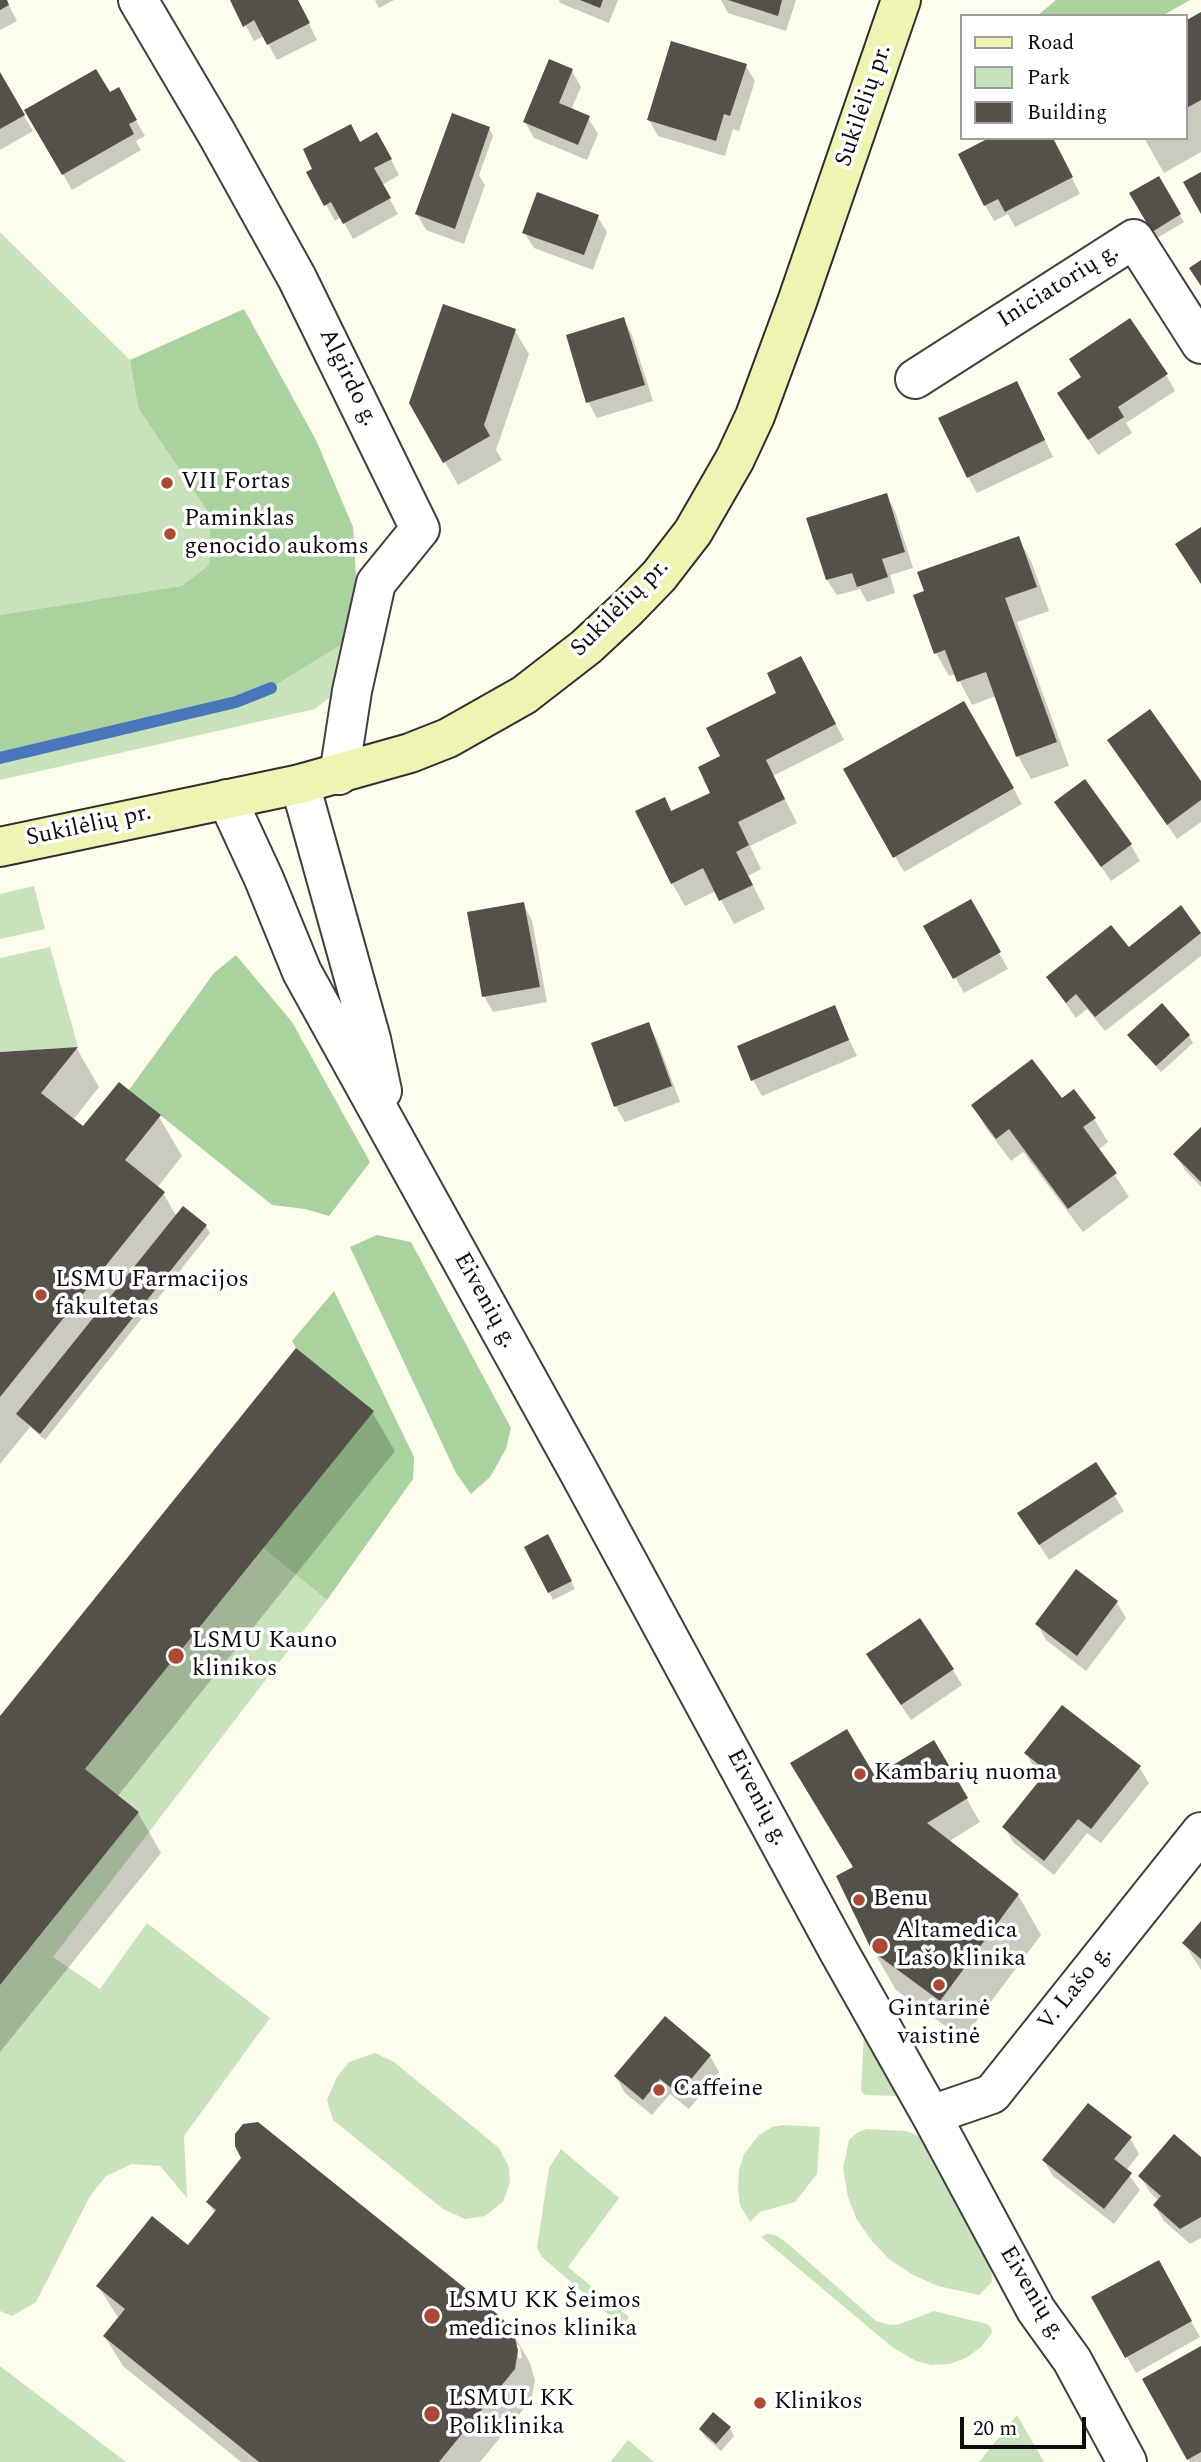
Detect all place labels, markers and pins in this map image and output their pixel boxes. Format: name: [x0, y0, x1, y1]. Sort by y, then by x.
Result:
place label: VII Fortas: [181, 469, 291, 497]
marker: VII Fortas: [159, 475, 175, 491]
place label: Paminklas genocido aukoms: [184, 506, 369, 562]
marker: Paminklas genocido aukoms: [162, 526, 178, 542]
place label: LSMU Farmacijos fakultetas: [55, 1267, 249, 1323]
marker: LSMU Farmacijos fakultetas: [33, 1287, 49, 1303]
place label: LSMU Kauno klinikos: [192, 1628, 337, 1684]
marker: LSMU Kauno klinikos: [166, 1646, 186, 1666]
place label: Kambarių nuoma: [874, 1760, 1057, 1788]
marker: Kambarių nuoma: [852, 1766, 868, 1782]
place label: Benu: [873, 1886, 928, 1914]
marker: Benu: [851, 1892, 867, 1908]
place label: Altamedica Lašo klinika: [896, 1918, 1026, 1974]
marker: Altamedica Lašo klinika: [870, 1936, 890, 1956]
marker: Gintarinė vaistinė: [931, 1977, 947, 1993]
place label: Gintarinė vaistinė: [888, 1996, 990, 2052]
place label: Caffeine: [673, 2076, 763, 2104]
marker: Caffeine: [651, 2082, 667, 2098]
place label: LSMU KK Šeimos medicinos klinika: [448, 2288, 641, 2344]
marker: LSMU KK Šeimos medicinos klinika: [422, 2306, 442, 2326]
place label: LSMUL KK Poliklinika: [448, 2386, 574, 2442]
place label: Klinikos: [774, 2389, 863, 2417]
marker: Klinikos: [752, 2395, 768, 2411]
marker: LSMUL KK Poliklinika: [422, 2404, 442, 2424]

